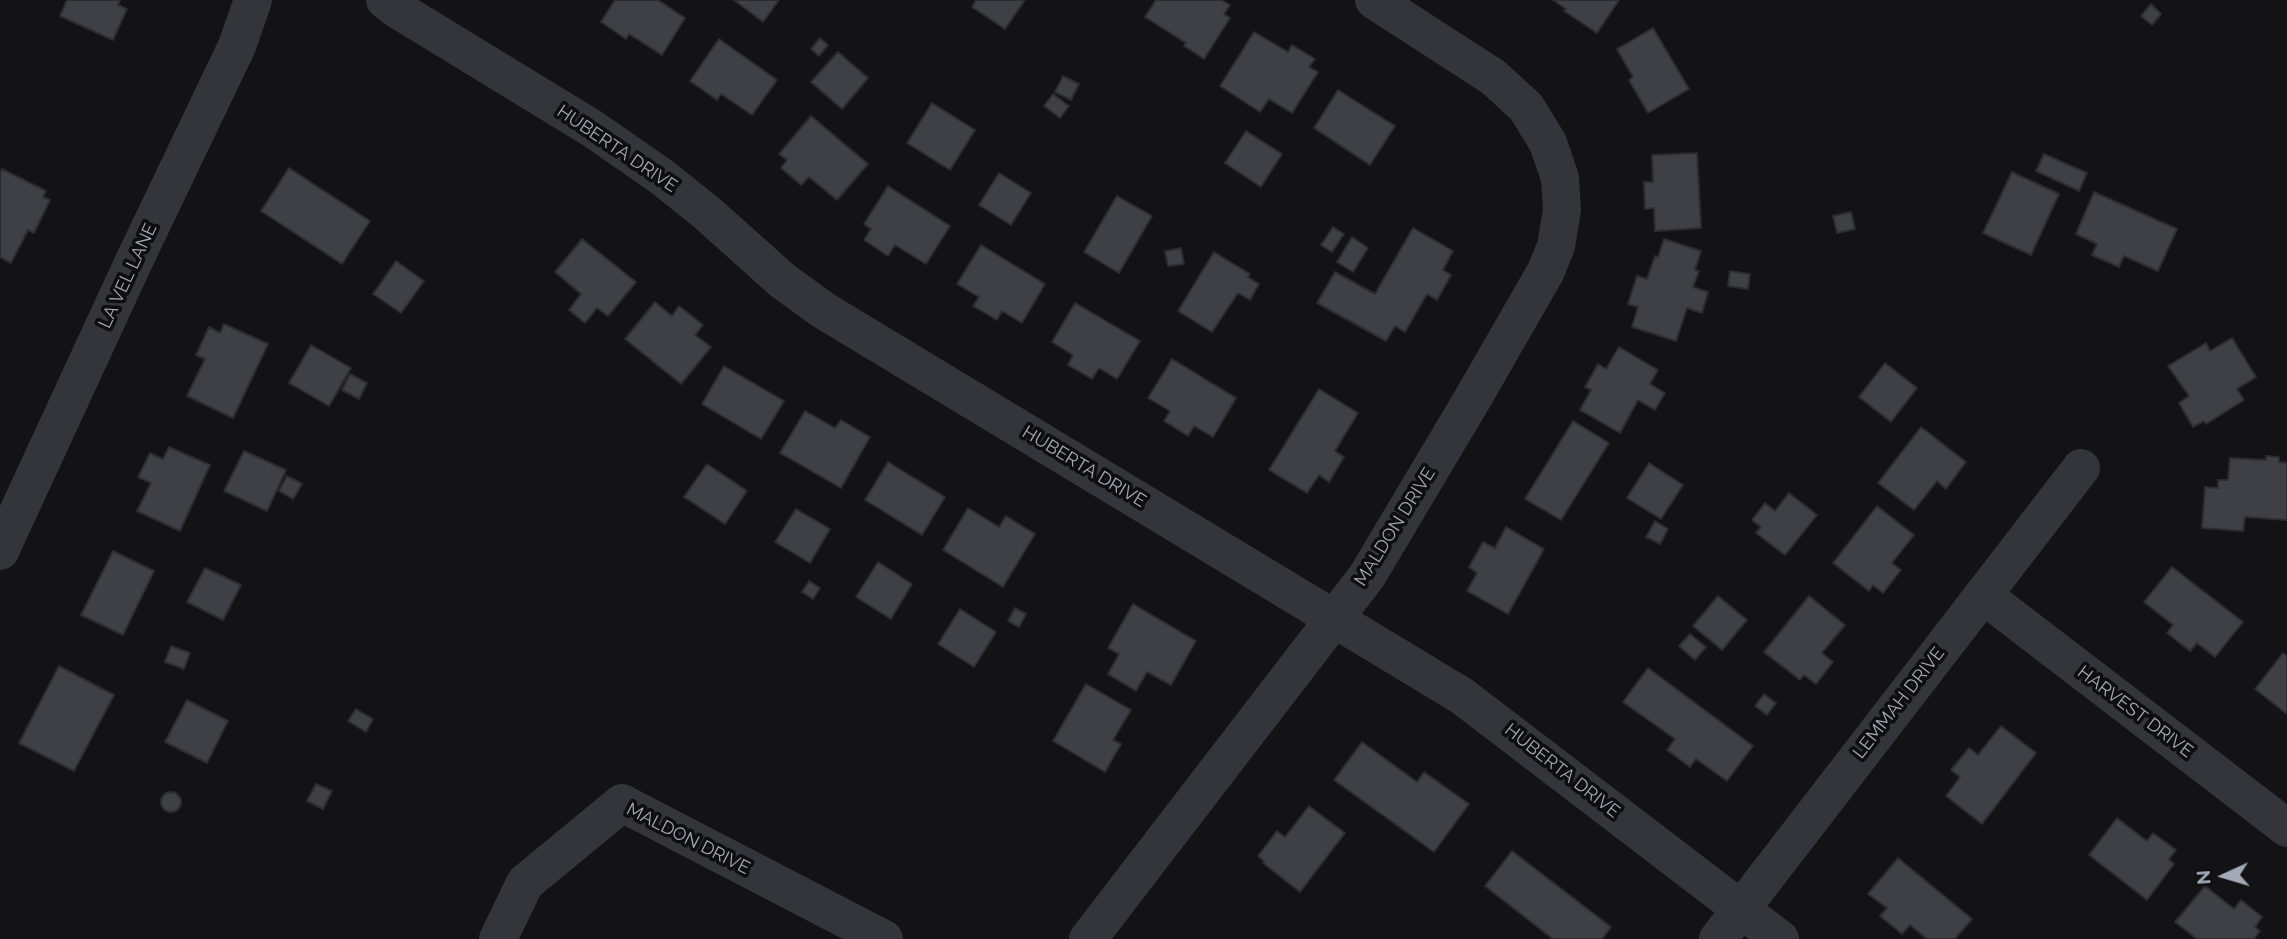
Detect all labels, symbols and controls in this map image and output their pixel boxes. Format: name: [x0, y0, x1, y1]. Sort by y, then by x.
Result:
street label: HUBERTA DRIVE: [553, 101, 681, 197]
street label: LA VEL LANE: [94, 220, 162, 332]
street label: HUBERTA DRIVE: [1018, 422, 1150, 512]
street label: MALDON DRIVE: [1350, 464, 1440, 590]
street label: LEMMAH DRIVE: [1849, 643, 1949, 763]
street label: HARVEST DRIVE: [2073, 662, 2197, 762]
street label: HUBERTA DRIVE: [1500, 719, 1624, 823]
street label: MALDON DRIVE: [623, 799, 753, 879]
north arrow: [2189, 841, 2259, 911]
text: N: [2192, 869, 2215, 885]

